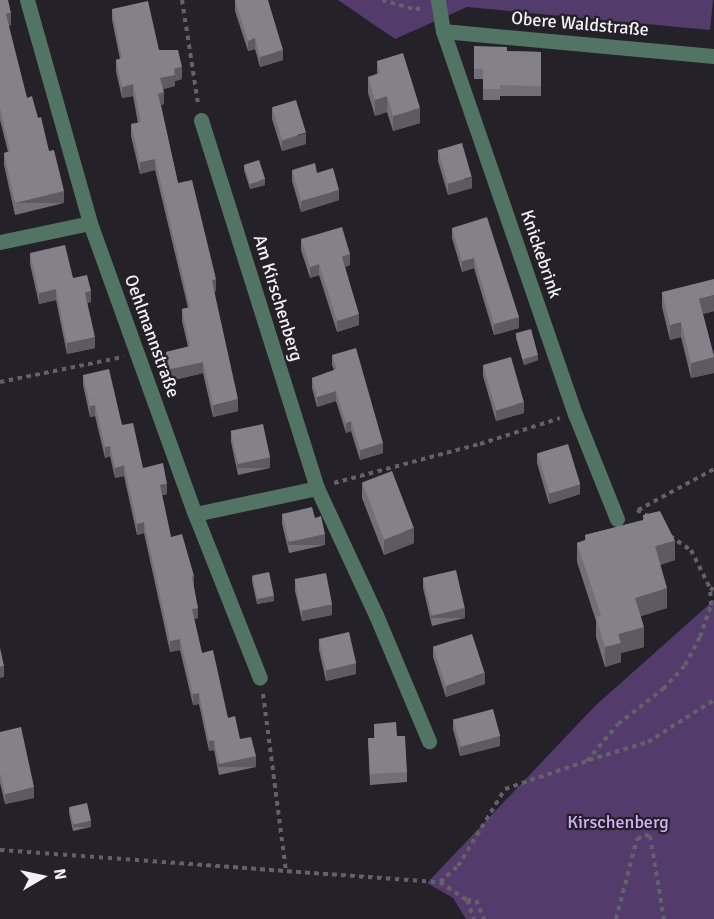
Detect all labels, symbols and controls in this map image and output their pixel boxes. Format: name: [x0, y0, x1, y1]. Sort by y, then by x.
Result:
street label: Obere Waldstraße: [510, 7, 650, 41]
street label: Knickebrink: [516, 207, 566, 301]
street label: Am Kirschenberg: [249, 232, 307, 364]
street label: Oehlmannstraße: [120, 272, 184, 400]
park label: Kirschenberg: [567, 811, 669, 833]
north arrow: [12, 847, 72, 907]
text: N: [49, 867, 71, 881]

